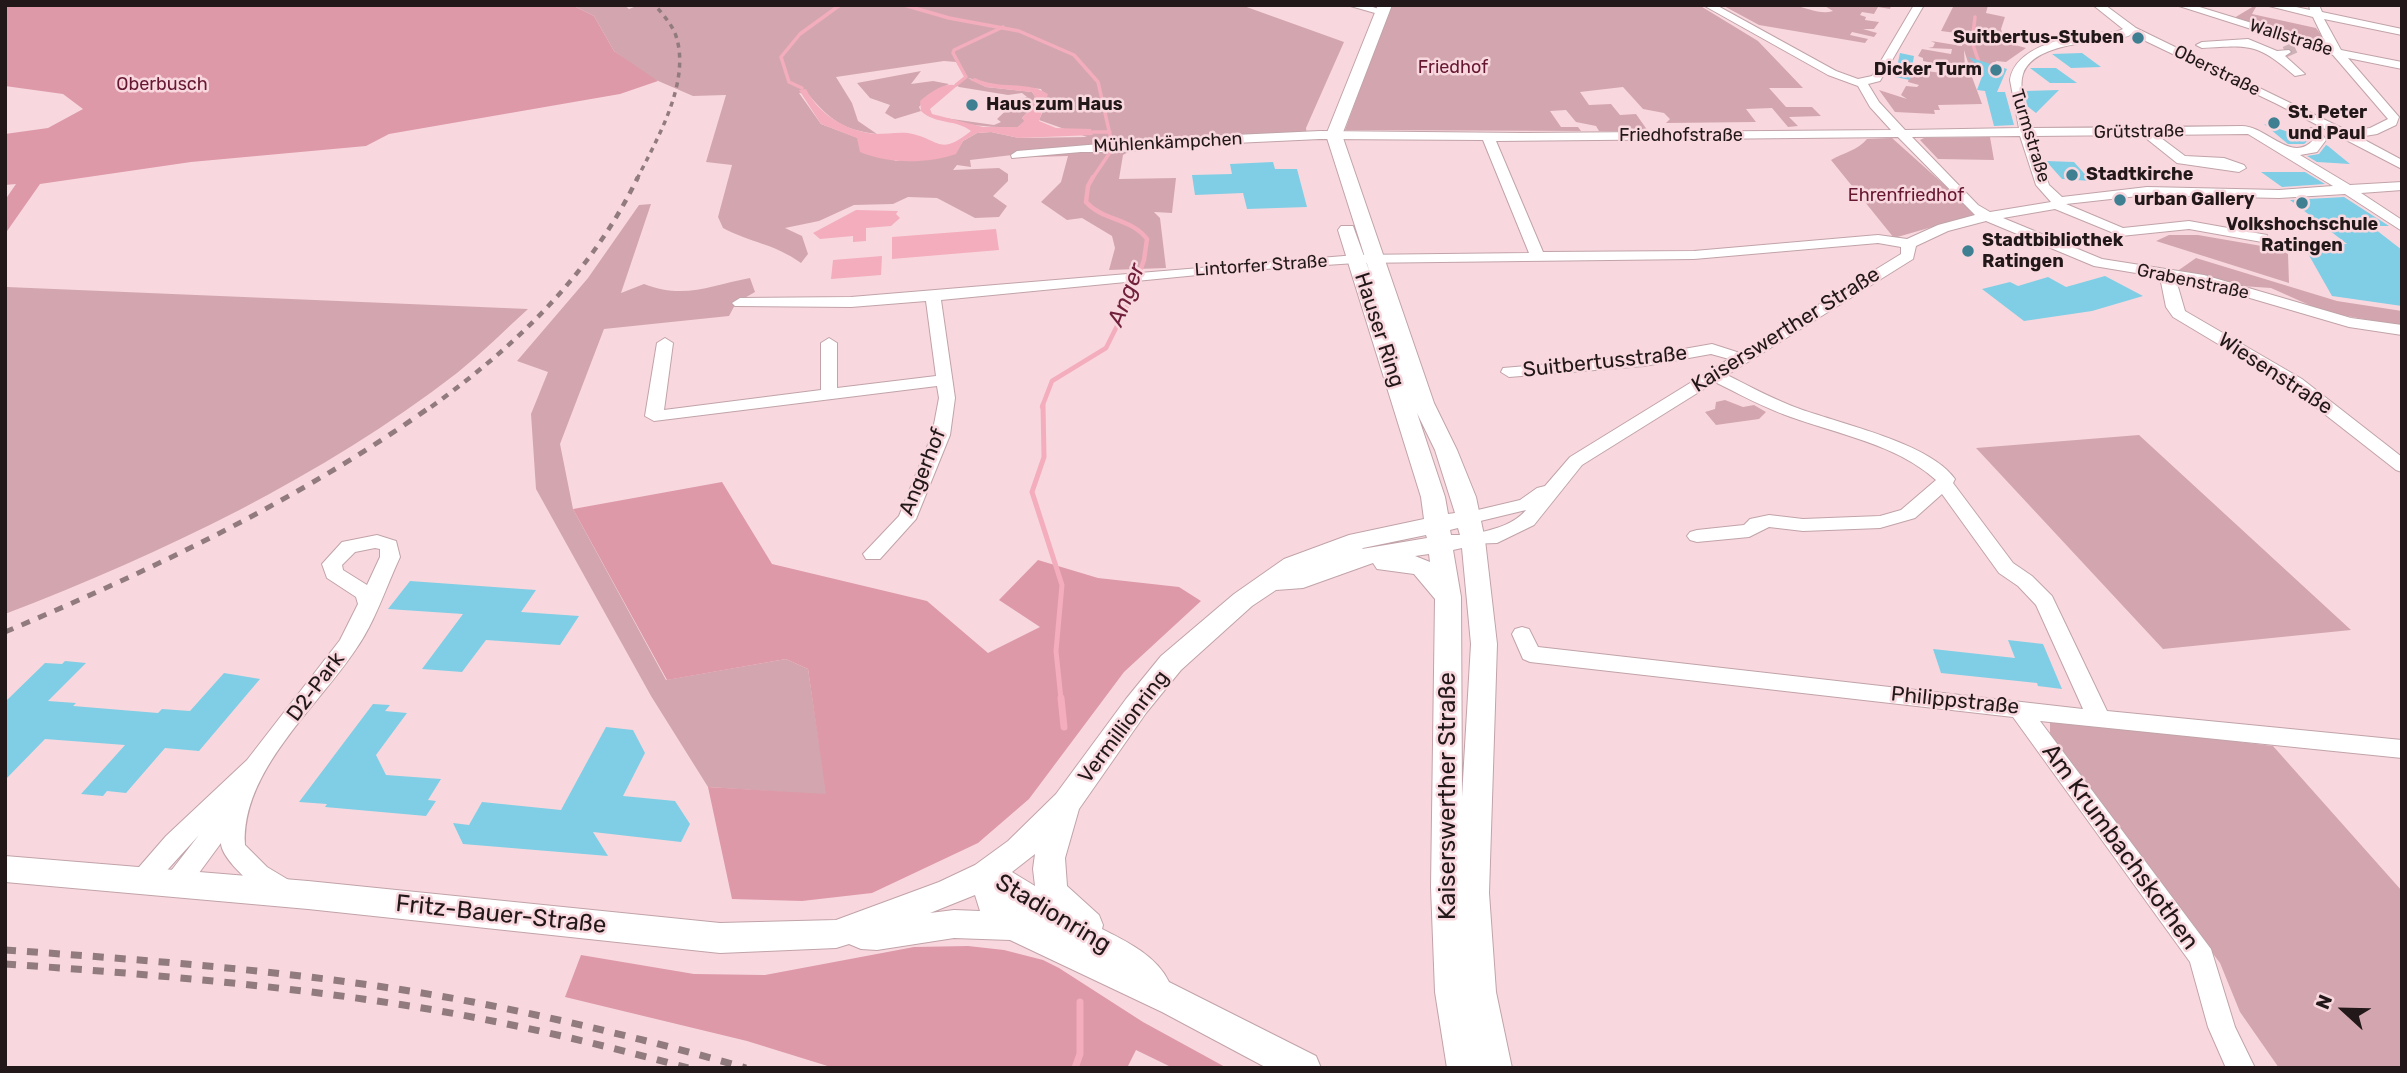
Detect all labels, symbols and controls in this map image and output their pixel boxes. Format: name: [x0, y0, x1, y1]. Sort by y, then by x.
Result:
street label: Wallstraße: [2247, 15, 2335, 61]
place label: Suitbertus-Stuben: [1953, 27, 2124, 49]
marker: Suitbertus-Stuben: [2130, 30, 2146, 46]
street label: Oberstraße: [2170, 41, 2264, 101]
park label: Friedhof: [1418, 57, 1488, 79]
place label: Dicker Turm: [1874, 59, 1982, 81]
marker: Dicker Turm: [1988, 62, 2004, 78]
park label: Oberbusch: [116, 74, 208, 96]
street label: Turmstraße: [2006, 87, 2054, 185]
place label: Haus zum Haus: [986, 94, 1123, 116]
marker: Haus zum Haus: [964, 97, 980, 113]
place label: St. Peter und Paul: [2288, 102, 2367, 144]
marker: St. Peter und Paul: [2266, 115, 2282, 131]
street label: Grütstraße: [2094, 120, 2184, 144]
street label: Friedhofstraße: [1619, 125, 1743, 147]
street label: Mühlenkämpchen: [1093, 128, 1243, 158]
place label: Stadtkirche: [2086, 164, 2194, 186]
marker: Stadtkirche: [2064, 167, 2080, 183]
park label: Ehrenfriedhof: [1848, 185, 1964, 207]
place label: urban Gallery: [2134, 189, 2255, 211]
marker: urban Gallery: [2112, 192, 2128, 208]
marker: Volkshochschule Ratingen: [2294, 195, 2310, 211]
place label: Volkshochschule Ratingen: [2226, 214, 2378, 256]
place label: Stadtbibliothek Ratingen: [1982, 230, 2123, 272]
marker: Stadtbibliothek Ratingen: [1960, 243, 1976, 259]
street label: Lintorfer Straße: [1194, 251, 1328, 281]
water label: Anger: [1103, 260, 1151, 330]
street label: Grabenstraße: [2135, 260, 2251, 304]
street label: Kaiserswerther Straße: [1687, 262, 1885, 398]
street label: Hauser Ring: [1349, 270, 1409, 390]
street label: Wiesenstraße: [2213, 328, 2337, 420]
street label: Suitbertusstraße: [1522, 341, 1688, 383]
street label: Angerhof: [894, 425, 952, 519]
street label: D2-Park: [282, 647, 350, 727]
street label: Vermillionring: [1073, 666, 1175, 788]
street label: Kaiserswerther Straße: [1434, 672, 1462, 920]
street label: Philippstraße: [1890, 682, 2020, 720]
street label: Am Krumbachskothen: [2036, 738, 2204, 956]
street label: Stadionring: [990, 868, 1116, 960]
street label: Fritz-Bauer-Straße: [394, 890, 608, 940]
north arrow: [2309, 975, 2379, 1045]
text: N: [2311, 991, 2337, 1013]

